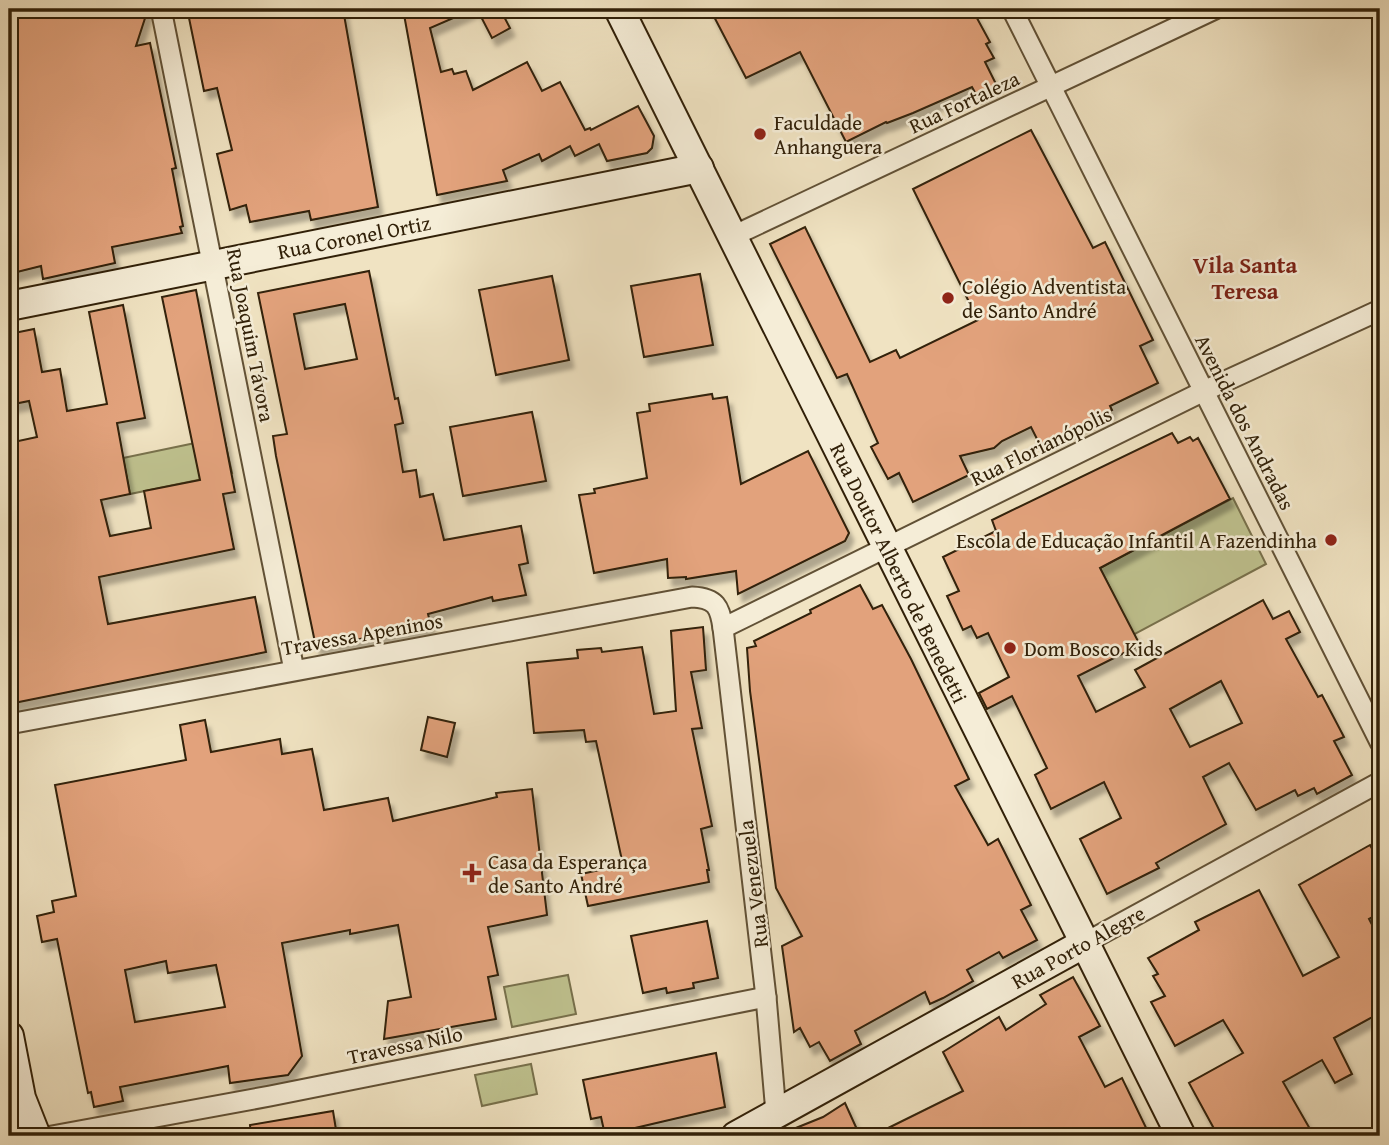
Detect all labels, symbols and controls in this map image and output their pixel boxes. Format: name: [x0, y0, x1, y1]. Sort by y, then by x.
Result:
street label: Rua Fortaleza: [904, 63, 1025, 141]
place label: Faculdade Anhanguera: [774, 107, 882, 162]
marker: Faculdade Anhanguera: [752, 126, 768, 142]
street label: Rua Coronel Ortiz: [275, 207, 433, 267]
street label: Rua Joaquim Távora: [219, 246, 283, 424]
district label: Vila Santa Teresa: [1193, 248, 1297, 307]
place label: Colégio Adventista de Santo André: [962, 271, 1126, 326]
marker: Colégio Adventista de Santo André: [940, 290, 956, 306]
street label: Avenida dos Andradas: [1187, 329, 1303, 515]
street label: Rua Florianópolis: [965, 398, 1117, 494]
street label: Rua Doutor Alberto de Benedetti: [822, 438, 976, 708]
place label: Escola de Educação Infantil A Fazendinha: [956, 525, 1317, 556]
marker: Escola de Educação Infantil A Fazendinha: [1323, 532, 1339, 548]
street label: Travessa Apeninos: [279, 605, 445, 663]
place label: Dom Bosco Kids: [1024, 633, 1163, 664]
marker: Dom Bosco Kids: [1002, 640, 1018, 656]
street label: Rua Venezuela: [730, 818, 776, 950]
place label: Casa da Esperança de Santo André: [488, 846, 648, 901]
marker: Casa da Esperança de Santo André: [462, 863, 482, 883]
street label: Rua Porto Alegre: [1006, 897, 1151, 997]
street label: Travessa Nilo: [345, 1018, 465, 1072]

